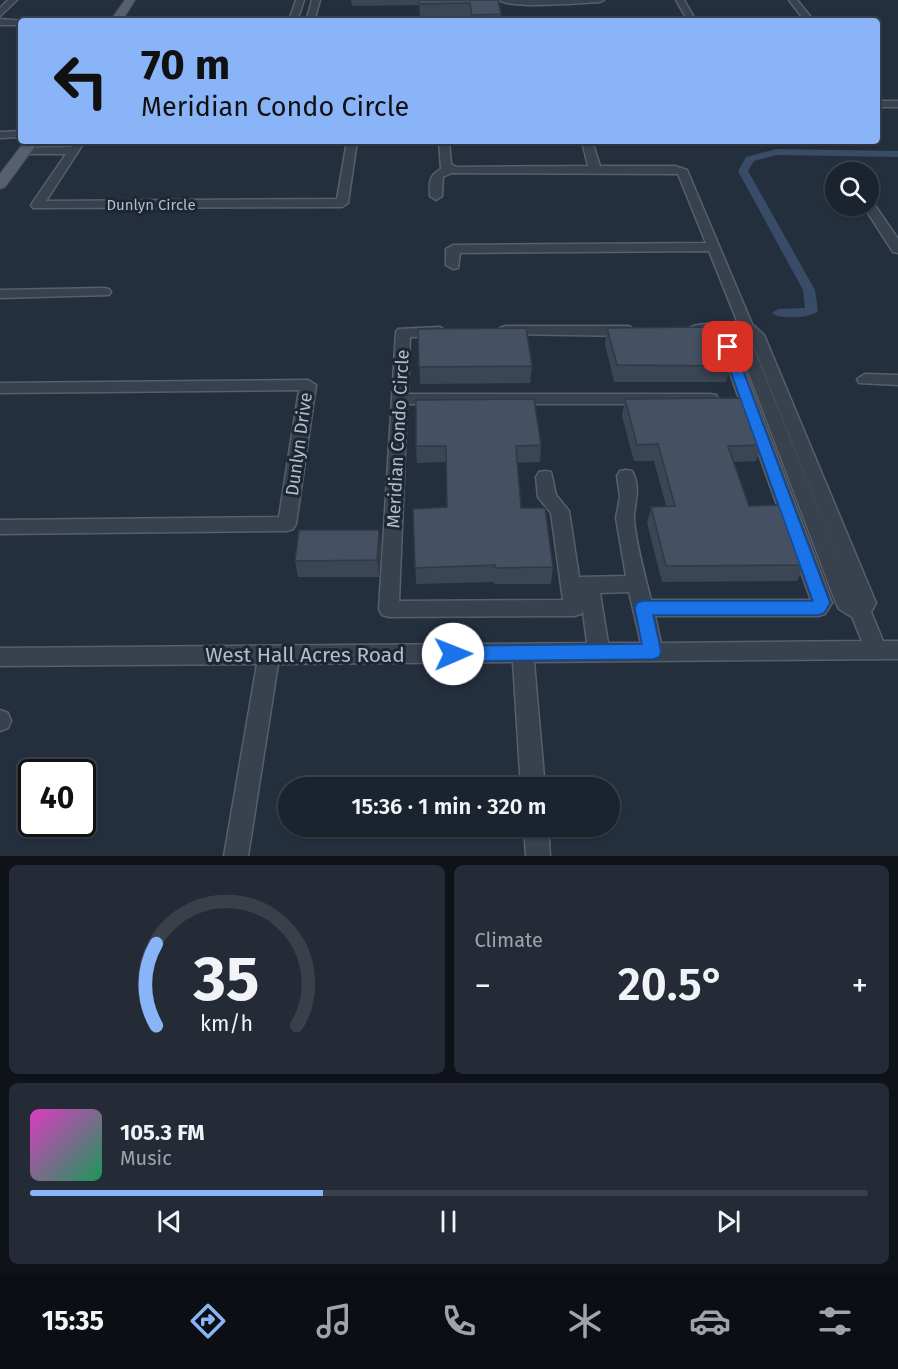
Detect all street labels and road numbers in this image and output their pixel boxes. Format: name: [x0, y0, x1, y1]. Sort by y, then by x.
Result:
street label: Dunlyn Circle: [106, 196, 196, 214]
street label: Meridian Condo Circle: [382, 349, 414, 529]
street label: Dunlyn Drive: [281, 391, 317, 497]
street label: West Hall Acres Road: [205, 642, 405, 668]

